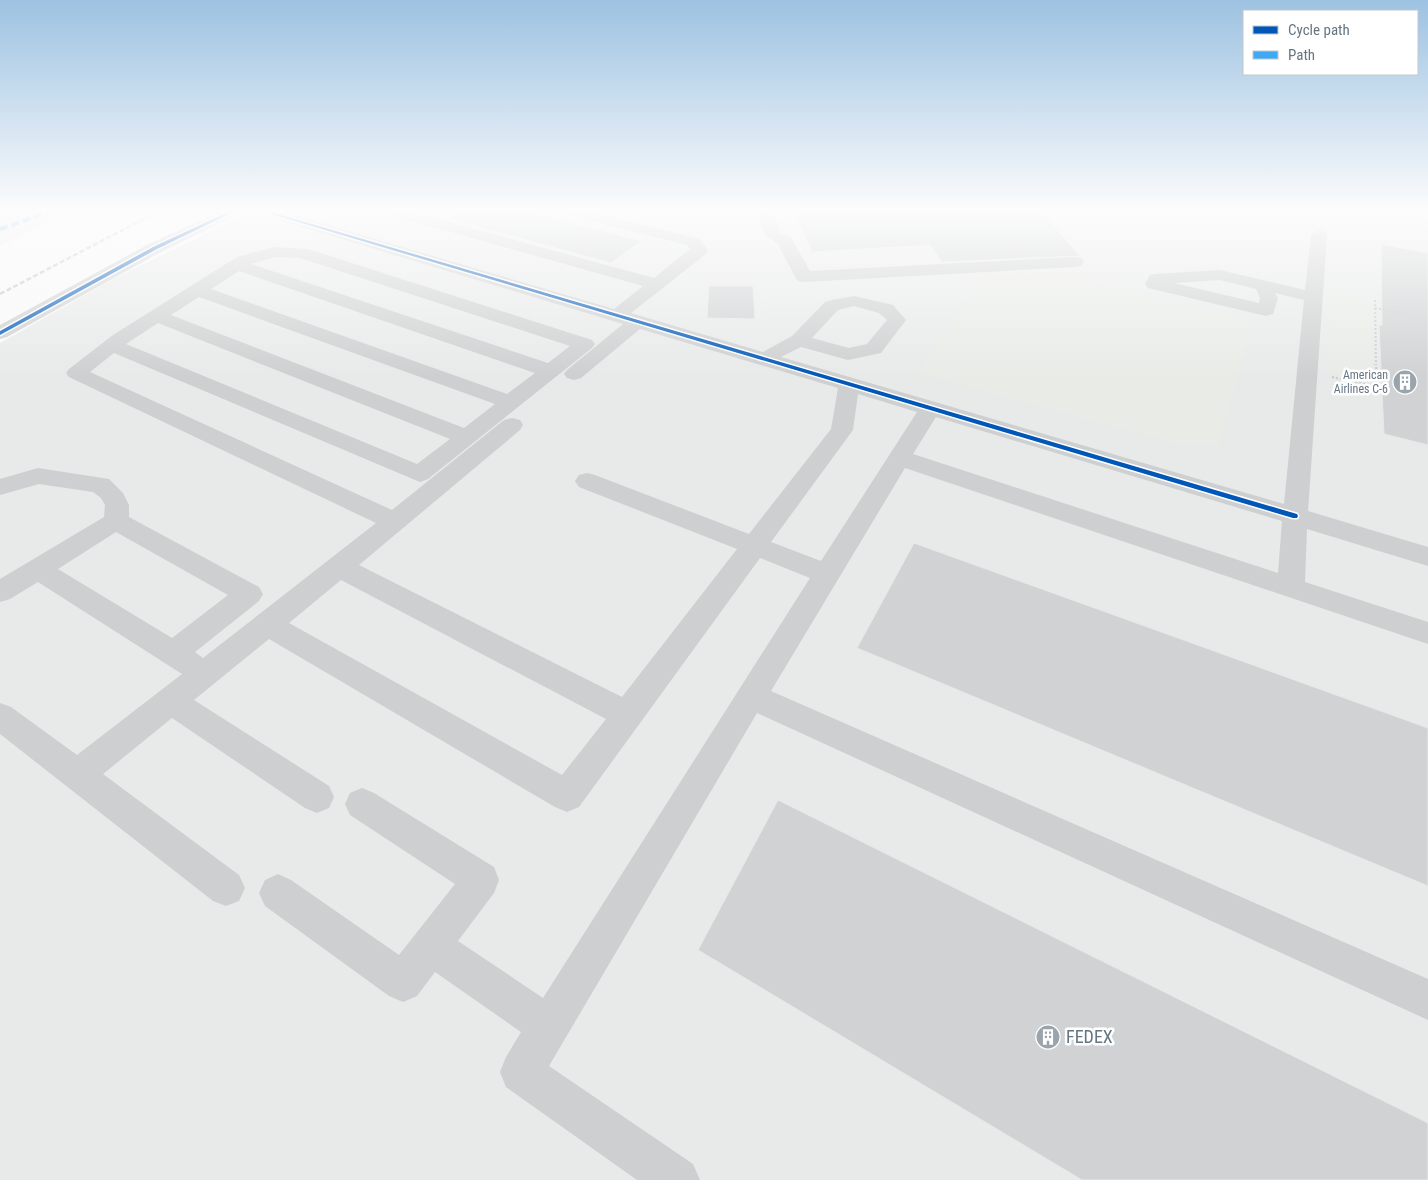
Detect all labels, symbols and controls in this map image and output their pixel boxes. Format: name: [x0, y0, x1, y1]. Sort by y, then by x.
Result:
legend: [1243, 10, 1418, 75]
text: Cycle path: [1288, 21, 1350, 39]
text: Path: [1288, 46, 1315, 64]
place label: American Airlines C-6: [1334, 368, 1388, 396]
building icon: American Airlines C-6: [1392, 369, 1418, 395]
building icon: FEDEX: [1035, 1024, 1061, 1050]
place label: FEDEX: [1066, 1026, 1113, 1047]

